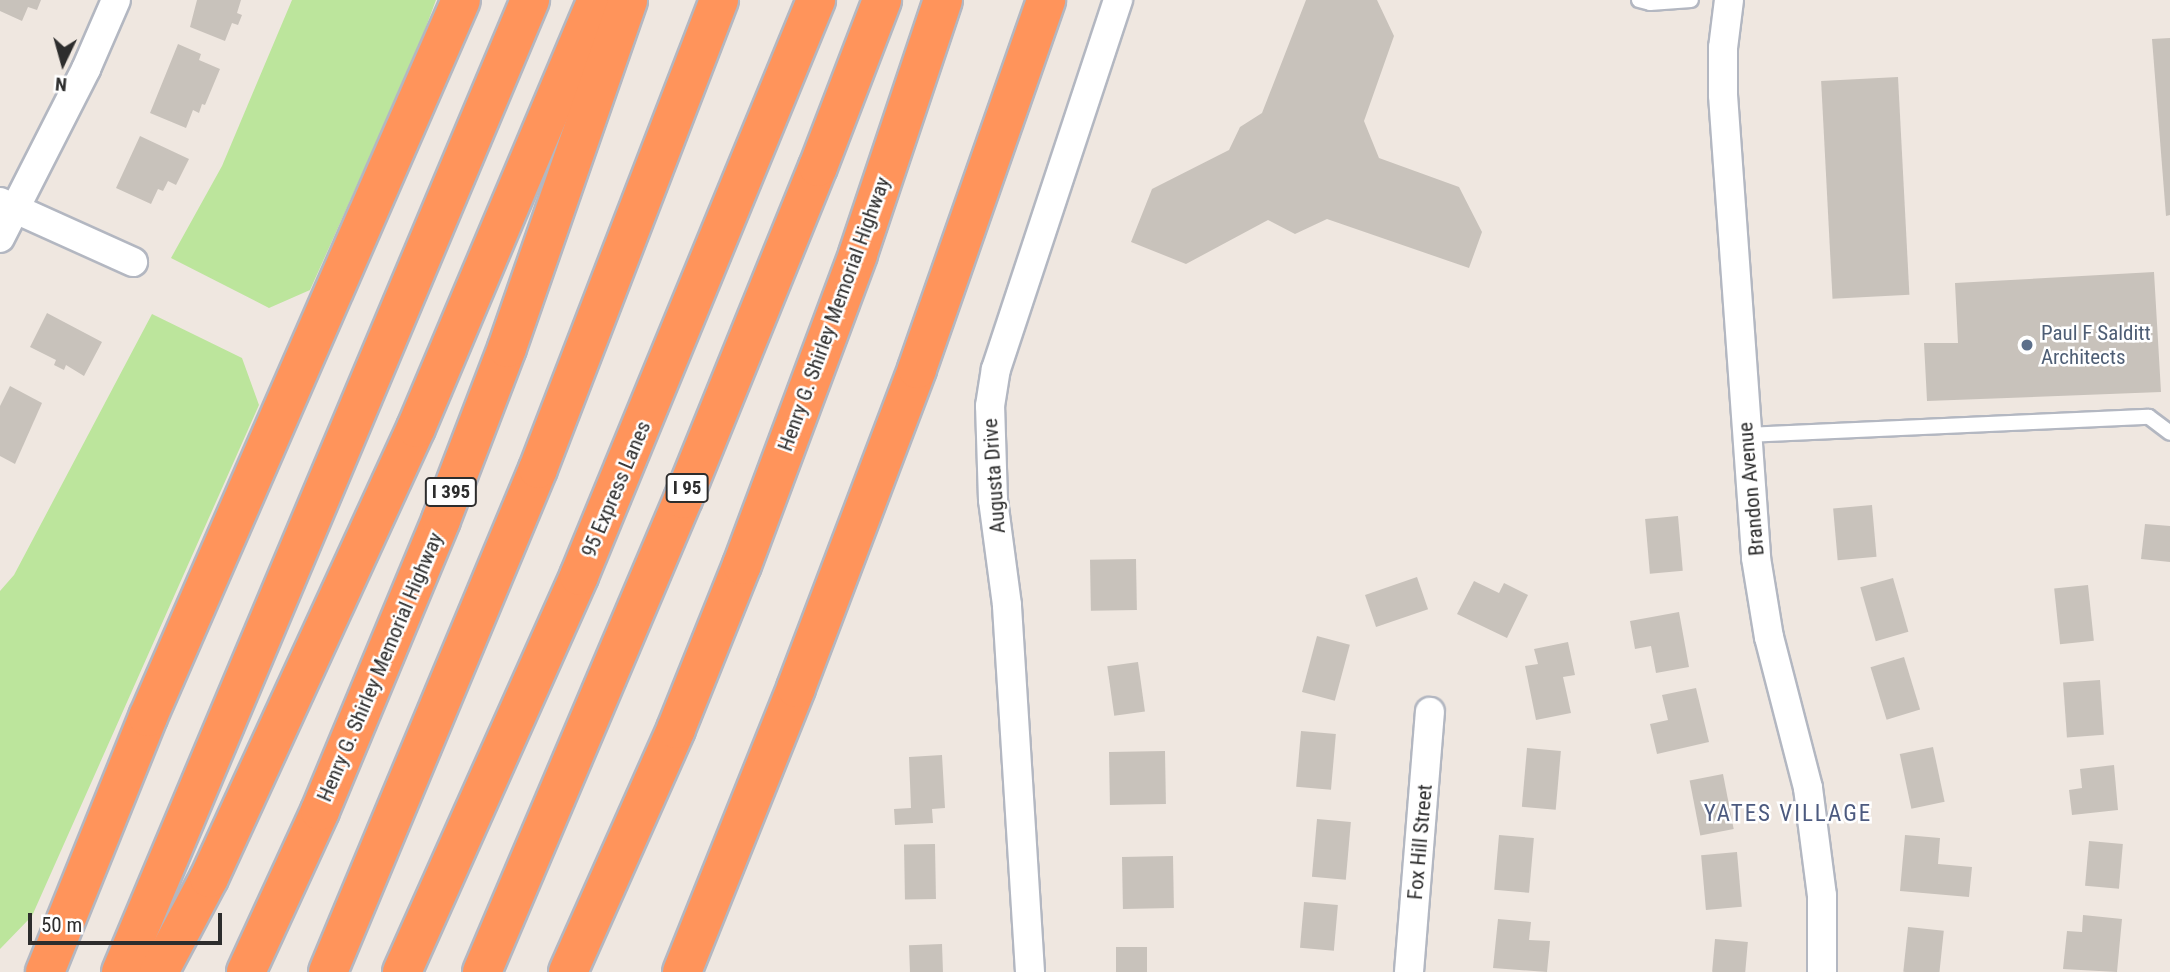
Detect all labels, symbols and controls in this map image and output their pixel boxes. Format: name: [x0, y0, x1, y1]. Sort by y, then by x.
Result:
north arrow: [28, 28, 98, 98]
text: N: [54, 72, 68, 96]
street label: Henry G. Shirley Memorial Highway: [773, 173, 895, 455]
place label: Paul F Salditt Architects: [2041, 320, 2151, 370]
marker: Paul F Salditt Architects: [2019, 337, 2035, 353]
street label: 95 Express Lanes: [576, 417, 656, 561]
street label: Augusta Drive: [977, 418, 1011, 534]
street label: Brandon Avenue: [1733, 421, 1769, 557]
road number: I 95: [664, 472, 710, 503]
road number: I 395: [425, 477, 477, 508]
street label: Henry G. Shirley Memorial Highway: [312, 529, 448, 805]
street label: Fox Hill Street: [1402, 783, 1438, 901]
district label: YATES VILLAGE: [1705, 800, 1871, 828]
scale bar: [32, 898, 226, 942]
text: 50 m: [41, 913, 82, 937]

